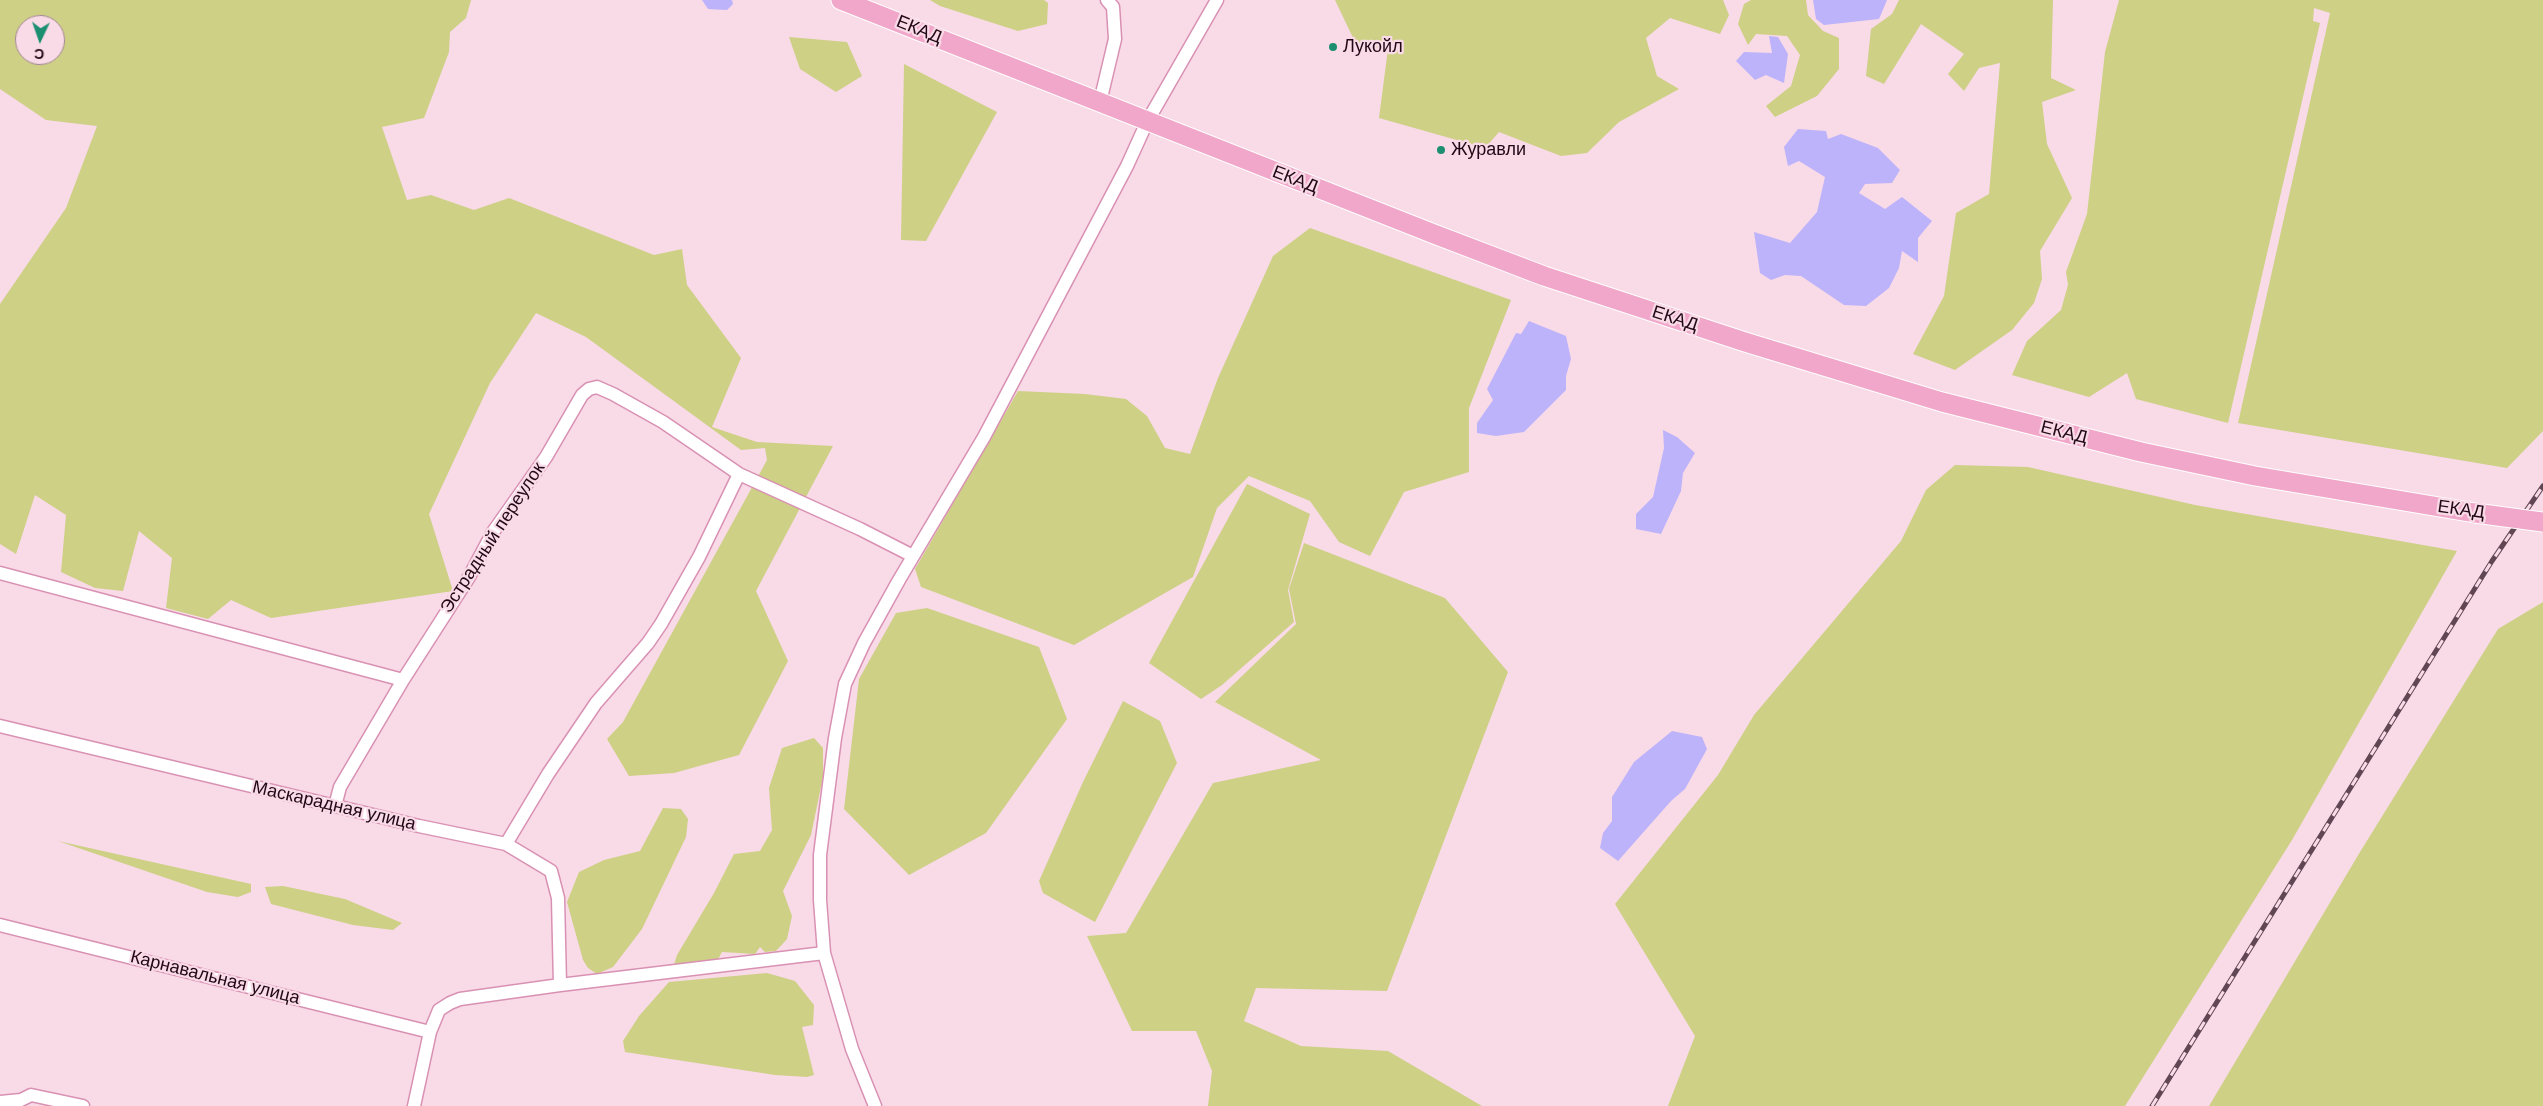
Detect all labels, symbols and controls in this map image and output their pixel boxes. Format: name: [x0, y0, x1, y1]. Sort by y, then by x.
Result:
street label: ЕКАД: [893, 11, 945, 49]
north arrow: [15, 15, 65, 65]
place label: Лукойл: [1343, 36, 1403, 58]
marker: Лукойл: [1327, 41, 1339, 53]
text: С: [34, 46, 45, 62]
place label: Журавли: [1451, 139, 1526, 161]
marker: Журавли: [1435, 144, 1447, 156]
street label: ЕКАД: [1269, 161, 1321, 199]
street label: ЕКАД: [1649, 301, 1701, 337]
street label: ЕКАД: [2038, 417, 2090, 449]
street label: Эстрадный переулок: [436, 459, 550, 617]
street label: ЕКАД: [2436, 496, 2486, 524]
street label: Маскарадная улица: [250, 777, 418, 835]
street label: Карнавальная улица: [128, 946, 302, 1010]

